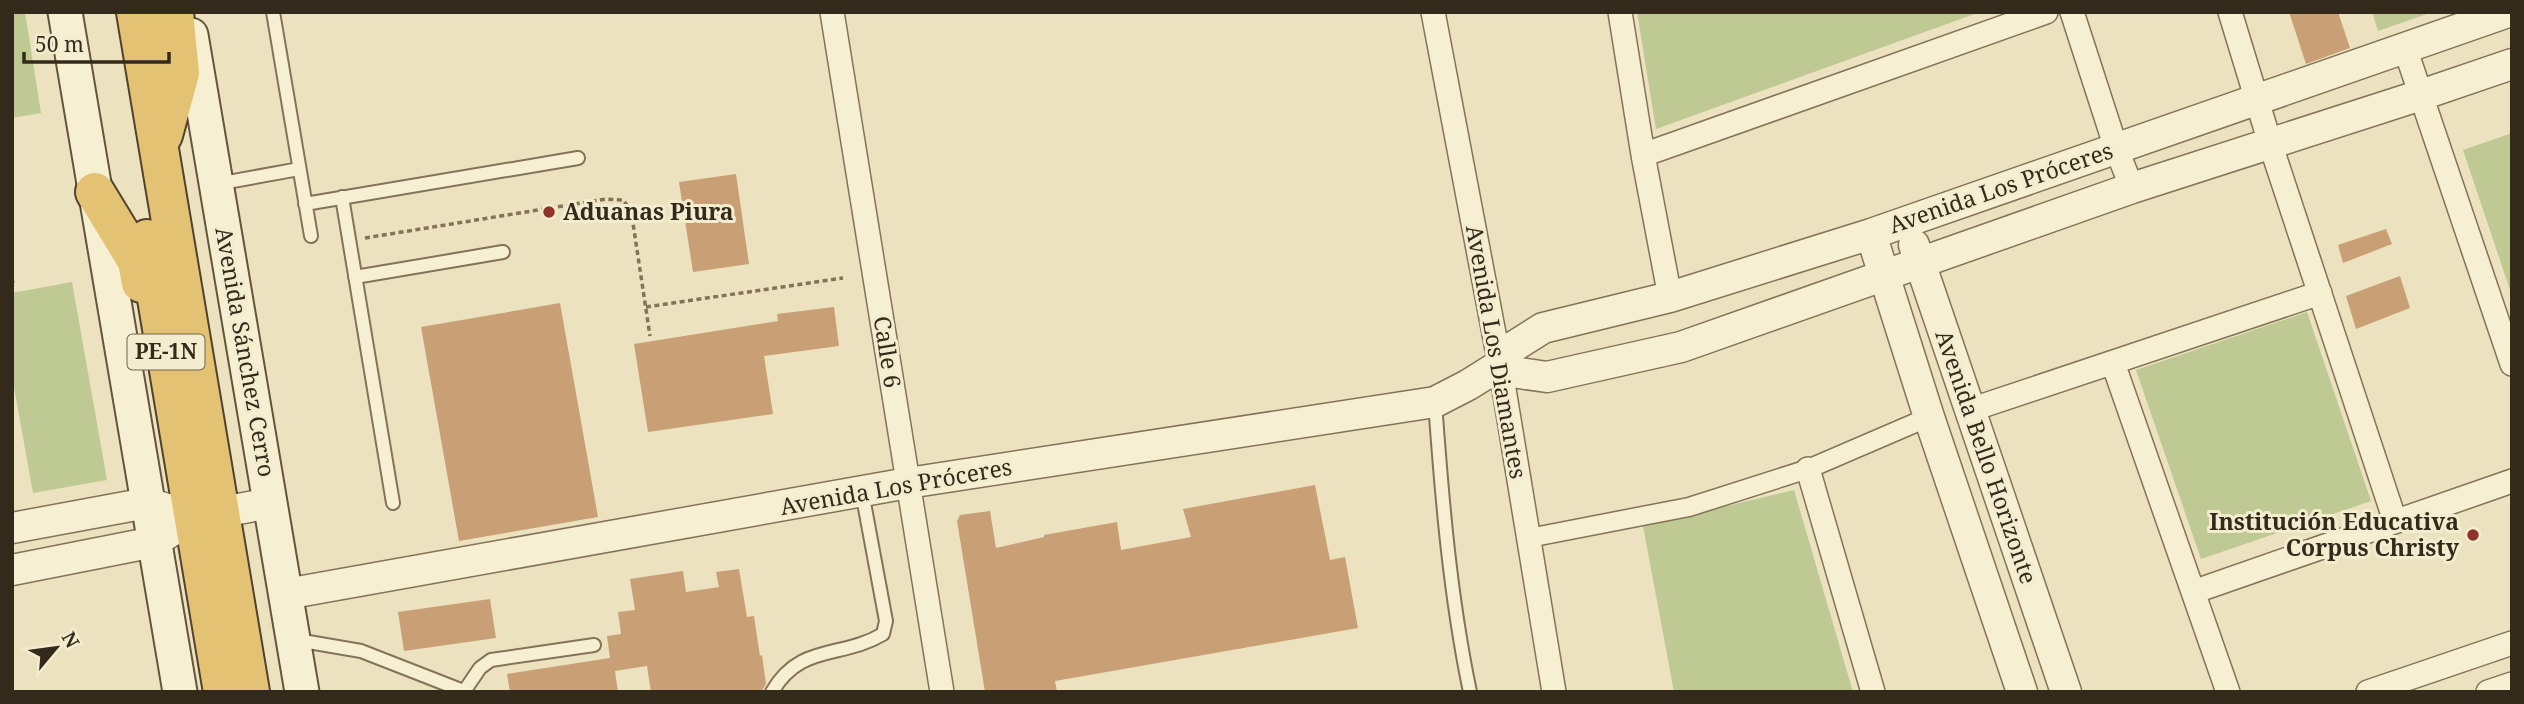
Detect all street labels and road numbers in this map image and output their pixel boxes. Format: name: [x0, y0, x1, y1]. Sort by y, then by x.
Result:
street label: Avenida Los Próceres: [1884, 134, 2117, 240]
street label: Avenida Los Diamantes: [1459, 223, 1535, 481]
street label: Avenida Sánchez Cerro: [208, 224, 284, 479]
street label: Calle 6: [867, 314, 909, 390]
street label: Avenida Bello Horizonte: [1928, 325, 2045, 588]
road number: PE-1N: [128, 334, 204, 370]
street label: Avenida Los Próceres: [777, 450, 1014, 522]

